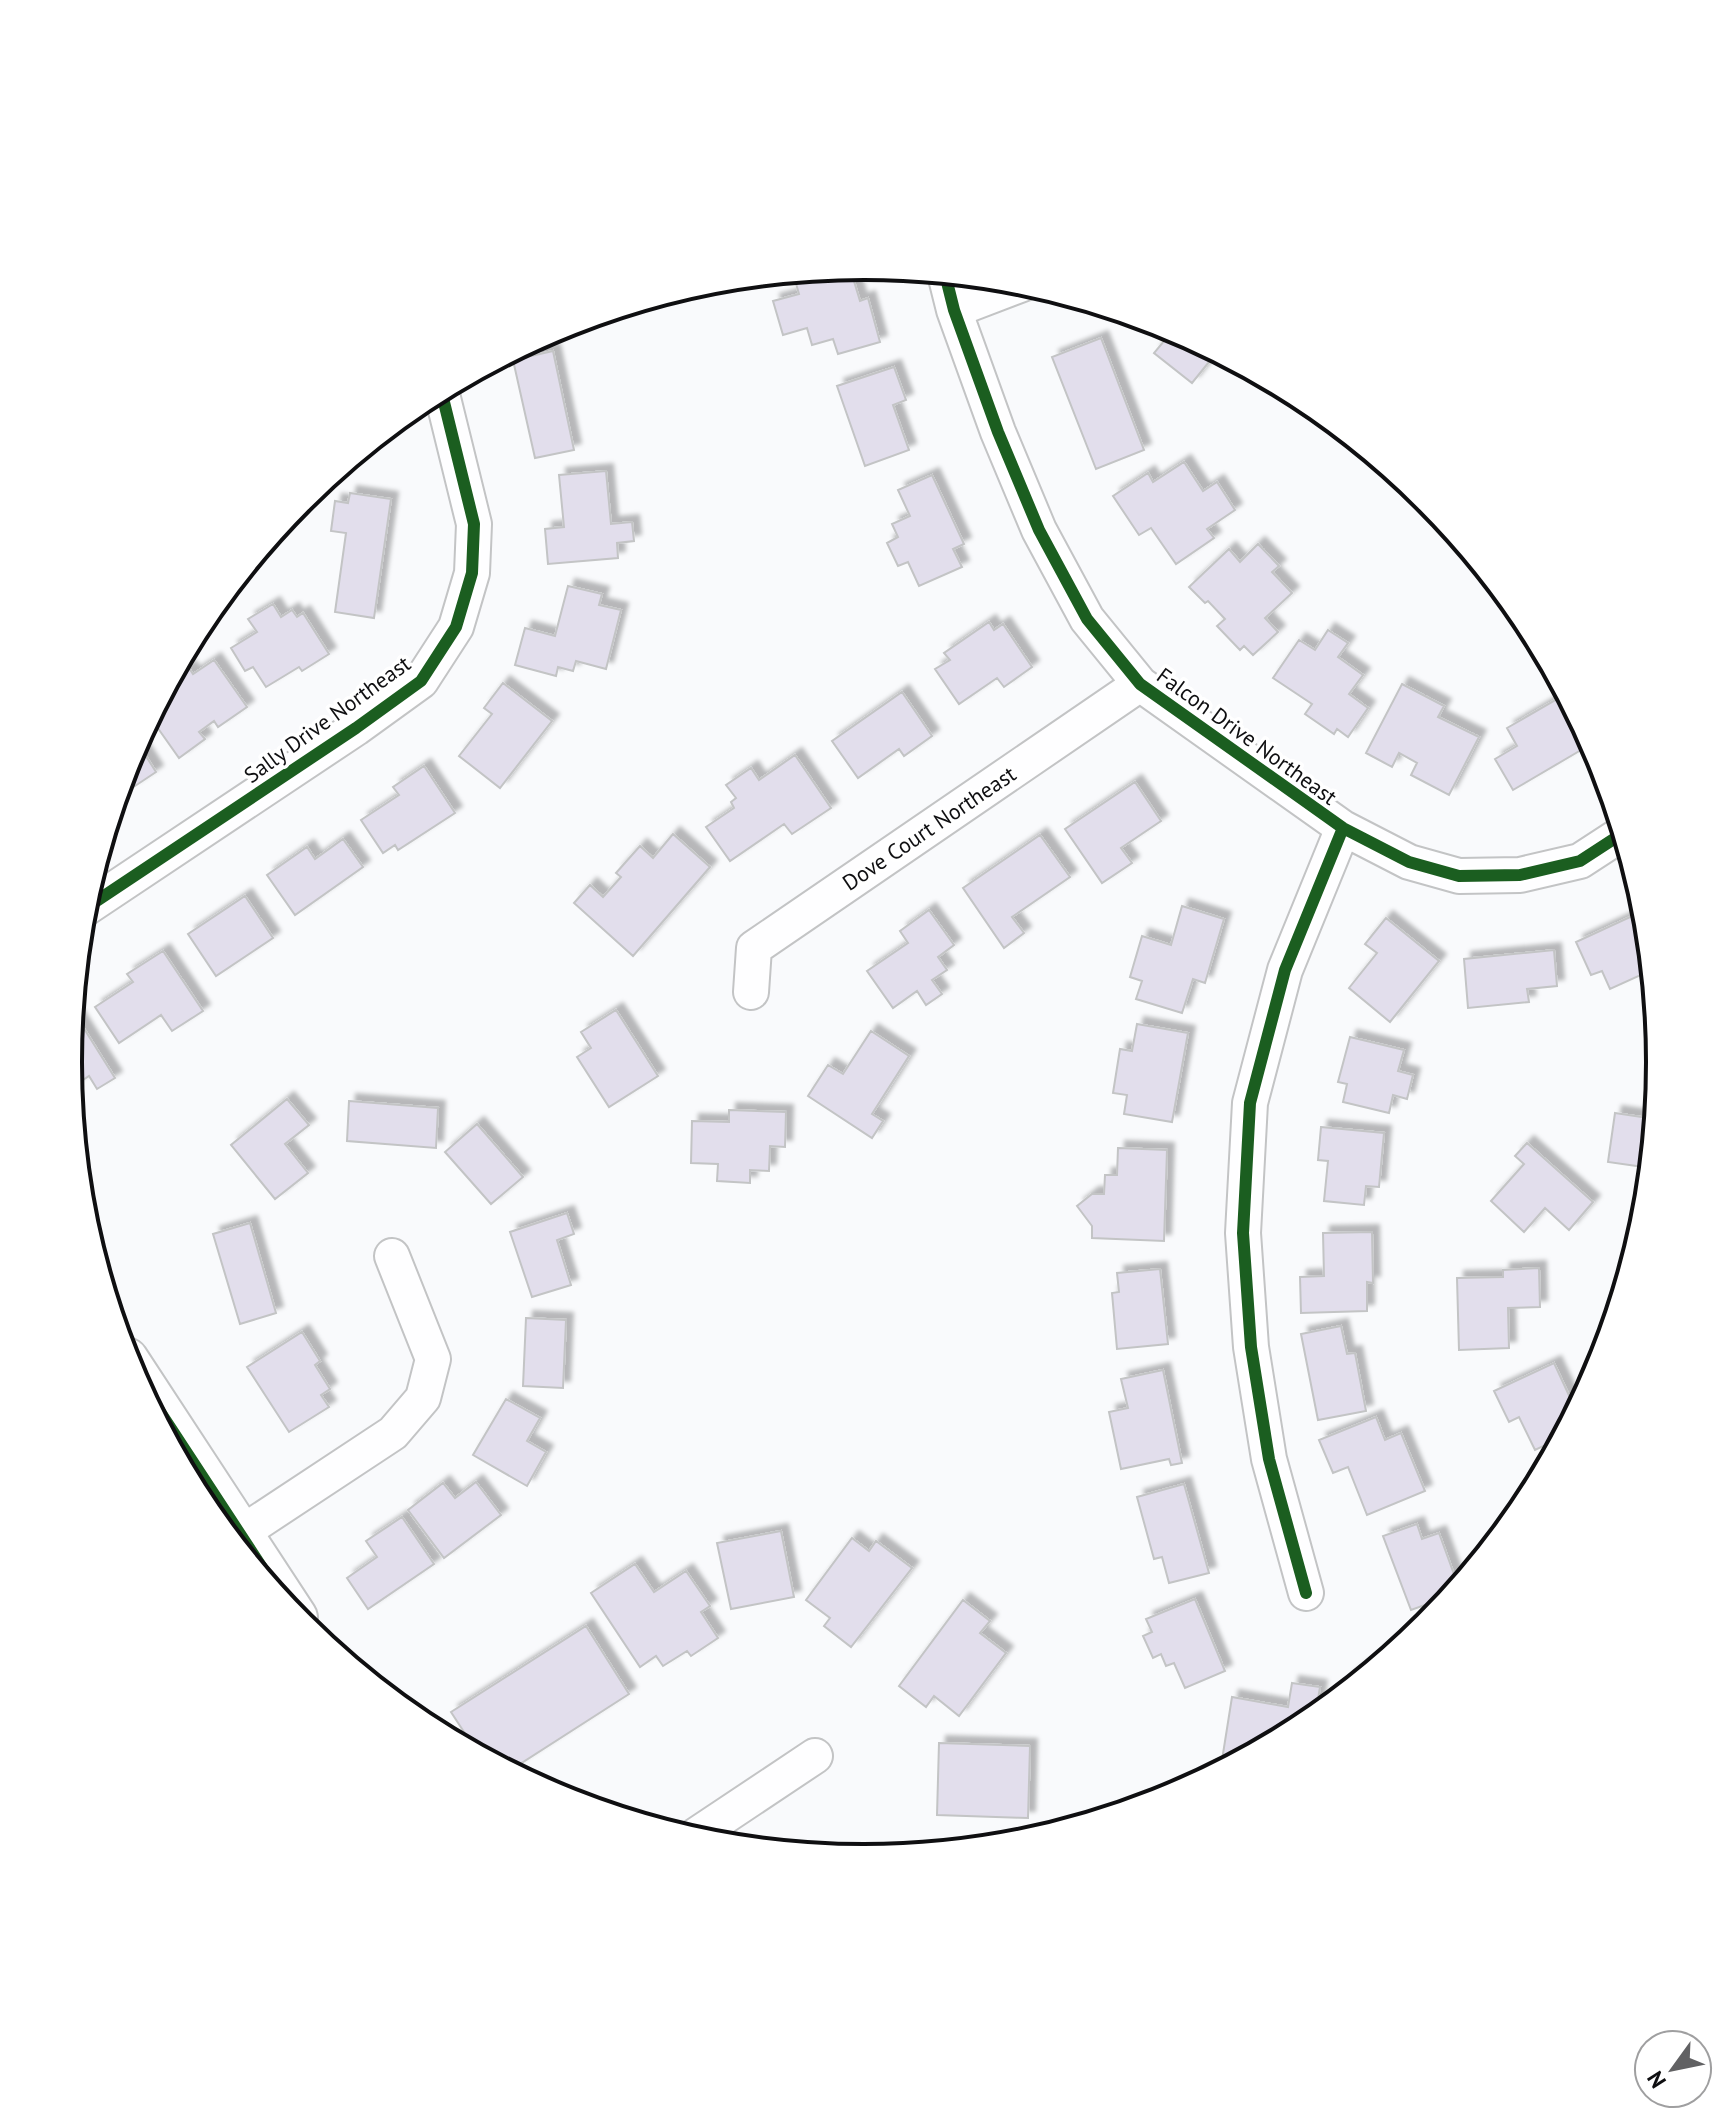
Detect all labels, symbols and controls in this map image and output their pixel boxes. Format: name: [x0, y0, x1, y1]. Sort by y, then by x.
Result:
street label: Sally Drive Northeast: [238, 649, 416, 789]
street label: Falcon Drive Northeast: [1151, 661, 1343, 811]
street label: Dove Court Northeast: [837, 759, 1022, 896]
north arrow: [1633, 2029, 1713, 2109]
text: N: [1641, 2066, 1672, 2094]

